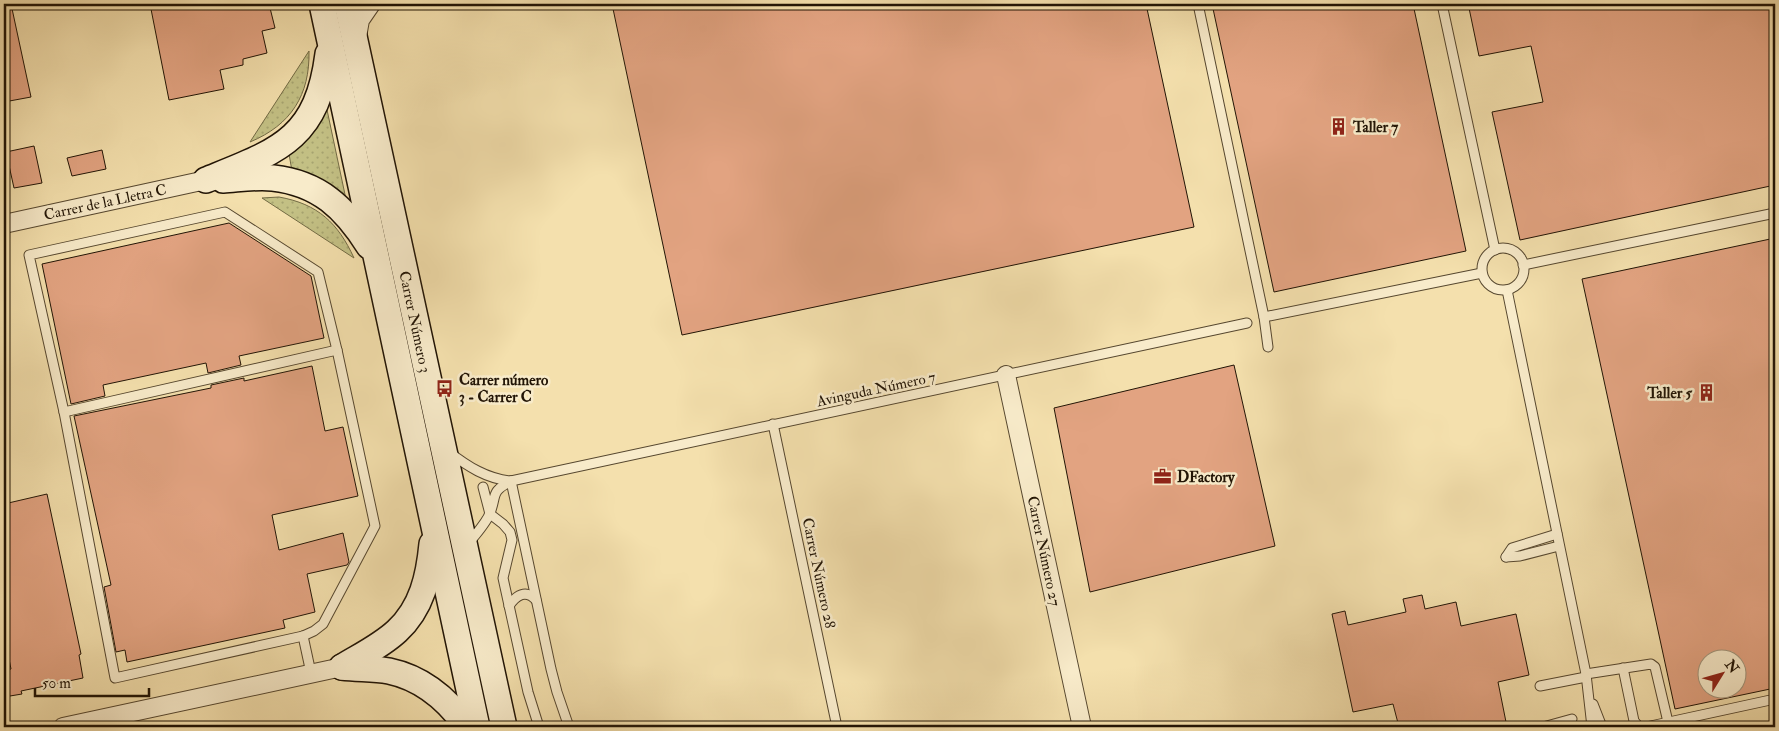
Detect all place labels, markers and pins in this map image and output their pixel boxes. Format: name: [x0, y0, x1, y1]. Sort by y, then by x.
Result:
building icon: Taller 7: [1329, 117, 1349, 137]
place label: Taller 7: [1352, 118, 1398, 137]
place label: Carrer número 3 - Carrer C: [459, 371, 549, 407]
bus stop icon: Carrer número 3 - Carrer C: [435, 379, 455, 399]
building icon: Taller 5: [1696, 383, 1716, 403]
place label: Taller 5: [1646, 384, 1692, 403]
office icon: DFactory: [1153, 467, 1173, 487]
place label: DFactory: [1177, 468, 1236, 488]

